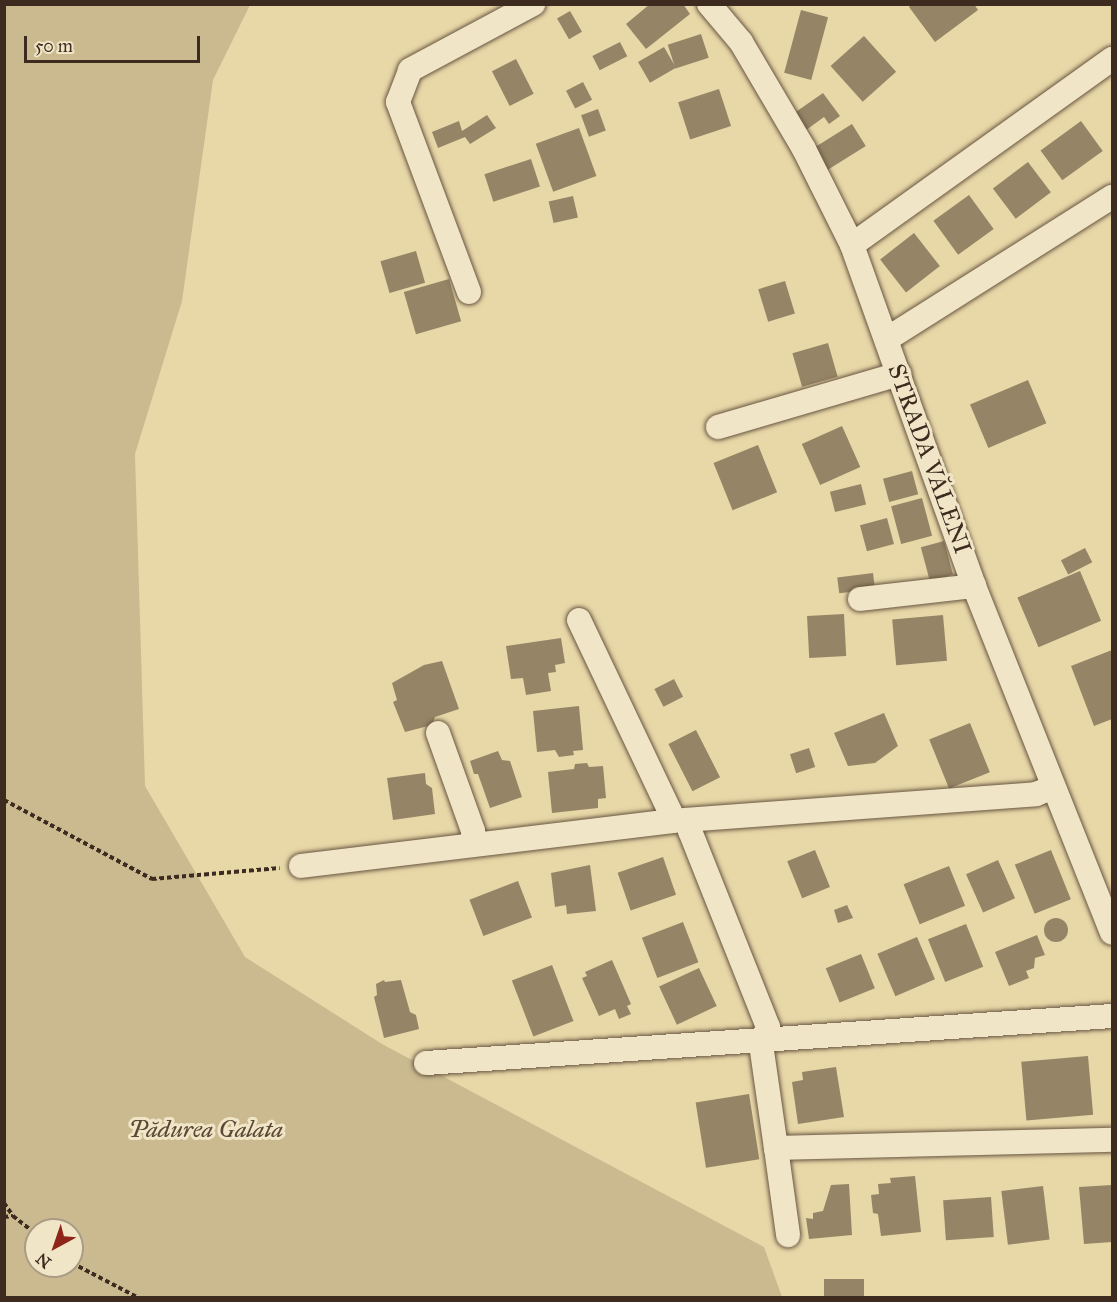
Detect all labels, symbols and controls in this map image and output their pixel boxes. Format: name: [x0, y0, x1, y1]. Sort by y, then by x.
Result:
scale bar: [27, 24, 202, 62]
text: 50 m: [35, 35, 73, 57]
street label: STRADA VĂLENI: [881, 360, 977, 558]
park label: Pădurea Galata: [129, 1116, 283, 1144]
north arrow: [24, 1218, 84, 1278]
text: N: [32, 1249, 55, 1272]

